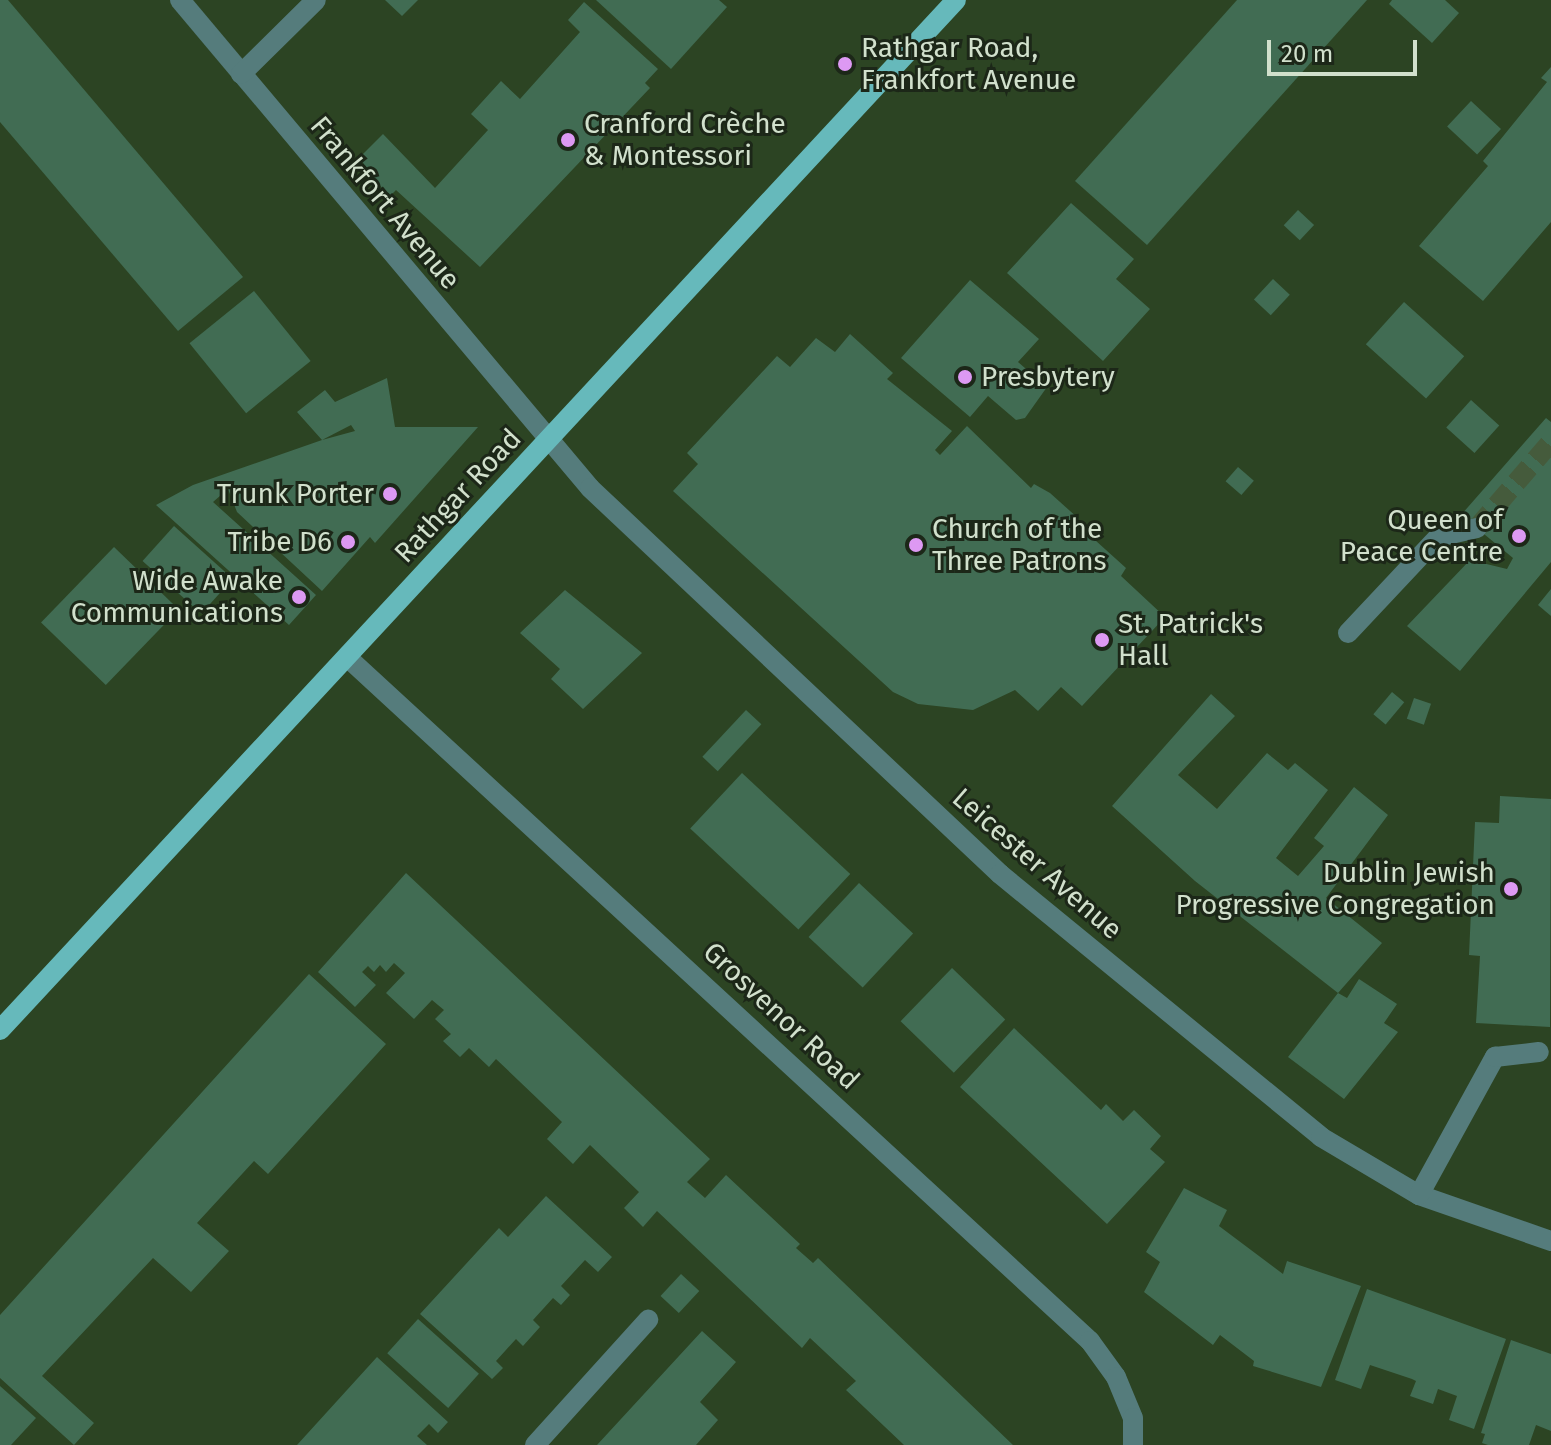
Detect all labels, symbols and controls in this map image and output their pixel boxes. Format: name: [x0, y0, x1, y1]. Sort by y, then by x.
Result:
scale bar: [1271, 24, 1421, 74]
place label: Rathgar Road, Frankfort Avenue: [861, 31, 1076, 97]
text: 20 m: [1281, 40, 1333, 68]
marker: Rathgar Road, Frankfort Avenue: [836, 55, 854, 73]
place label: Cranford Crèche & Montessori: [584, 107, 786, 173]
street label: Frankfort Avenue: [303, 110, 467, 296]
marker: Cranford Crèche & Montessori: [559, 131, 577, 149]
place label: Presbytery: [981, 360, 1115, 394]
marker: Presbytery: [956, 368, 974, 386]
street label: Rathgar Road: [388, 422, 528, 570]
place label: Trunk Porter: [217, 477, 374, 511]
marker: Trunk Porter: [381, 485, 399, 503]
place label: Queen of Peace Centre: [1340, 503, 1503, 569]
place label: Church of the Three Patrons: [932, 512, 1107, 578]
place label: Tribe D6: [227, 525, 332, 559]
marker: Queen of Peace Centre: [1510, 527, 1528, 545]
marker: Tribe D6: [339, 533, 357, 551]
marker: Church of the Three Patrons: [907, 536, 925, 554]
place label: Wide Awake Communications: [71, 564, 283, 630]
marker: Wide Awake Communications: [290, 588, 308, 606]
place label: St. Patrick's Hall: [1118, 607, 1263, 673]
marker: St. Patrick's Hall: [1093, 631, 1111, 649]
street label: Leicester Avenue: [945, 781, 1129, 947]
place label: Dublin Jewish Progressive Congregation: [1175, 856, 1495, 922]
marker: Dublin Jewish Progressive Congregation: [1502, 880, 1520, 898]
street label: Grosvenor Road: [696, 935, 866, 1097]

